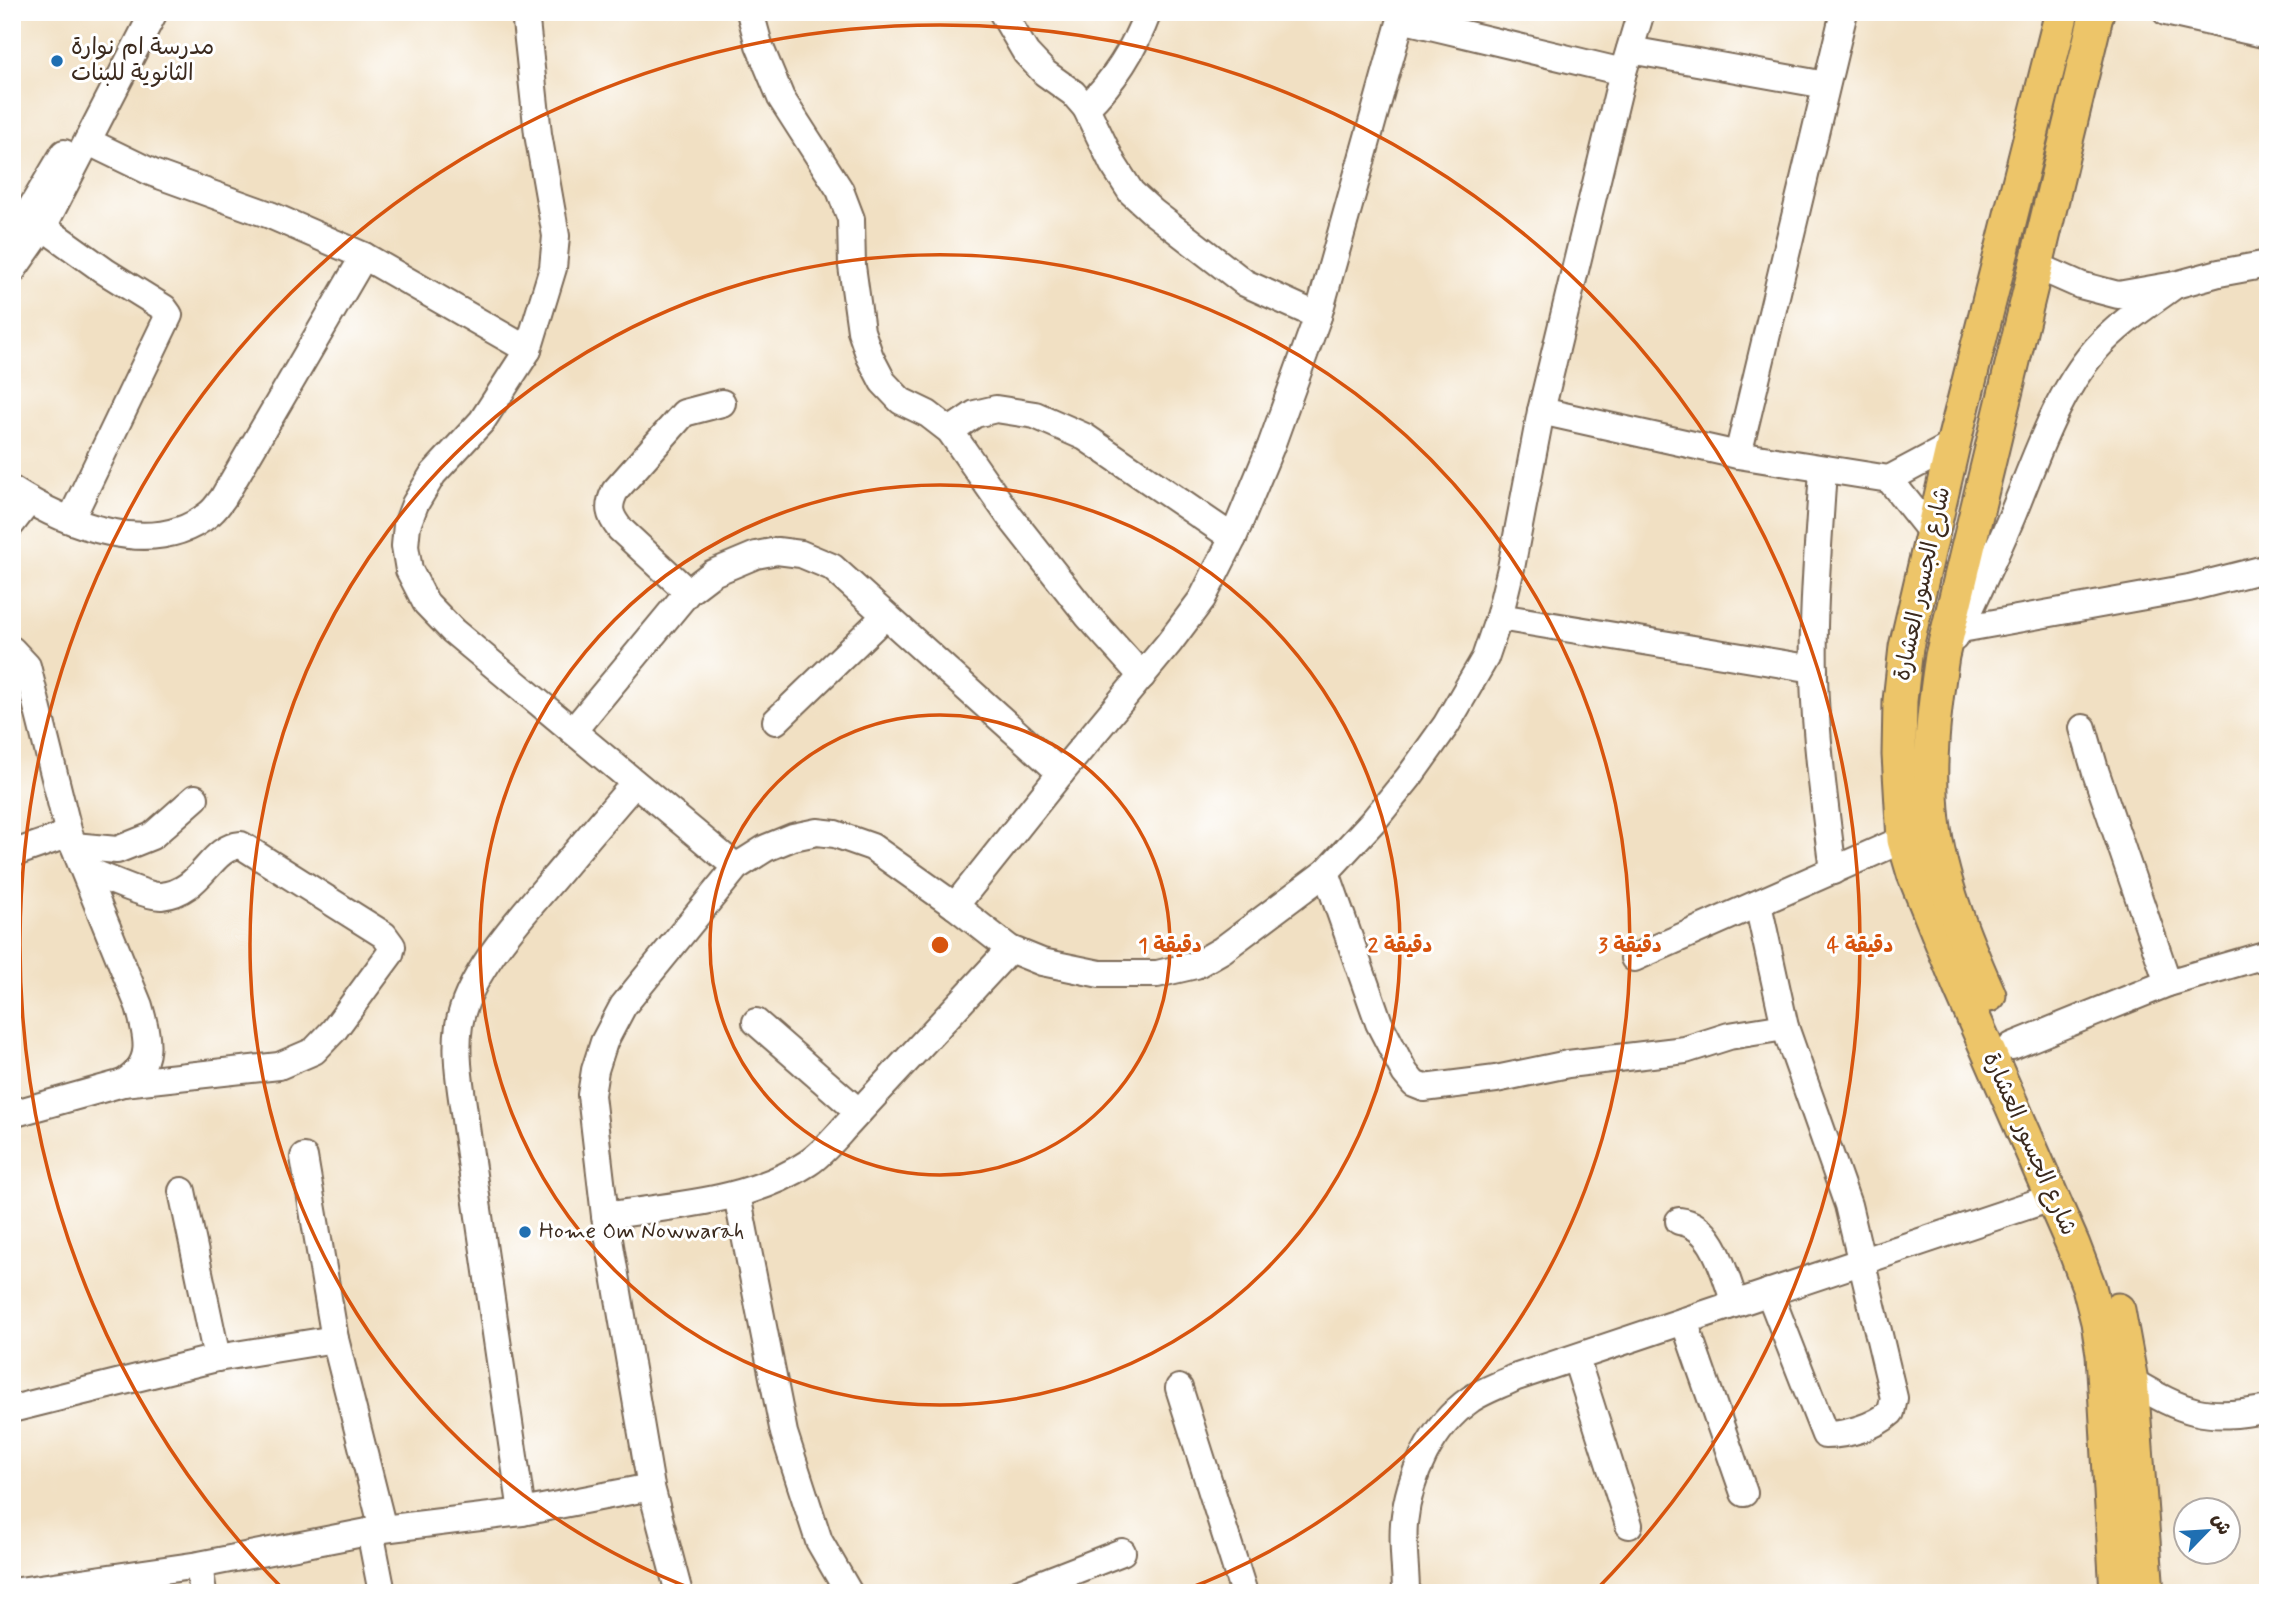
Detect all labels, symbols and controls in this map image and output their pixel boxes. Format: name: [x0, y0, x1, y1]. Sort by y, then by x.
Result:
place label: مدرسة ام نوارة الثانوية للبنات: [71, 33, 214, 89]
marker: مدرسة ام نوارة الثانوية للبنات: [49, 53, 65, 69]
street label: شارع الجسور العشارة: [1888, 484, 1958, 684]
text: 1 دقيقة: [1138, 932, 1202, 960]
text: 2 دقيقة: [1368, 932, 1432, 960]
text: 3 دقيقة: [1598, 932, 1662, 960]
text: 4 دقيقة: [1827, 932, 1893, 960]
centre of rings: [928, 933, 952, 957]
street label: شارع الجسور العشارة: [1975, 1048, 2083, 1240]
place label: Home Om Nowwarah: [539, 1217, 744, 1247]
marker: Home Om Nowwarah: [517, 1224, 533, 1240]
north arrow: [2172, 1496, 2242, 1566]
text: ش: [2205, 1510, 2237, 1539]

